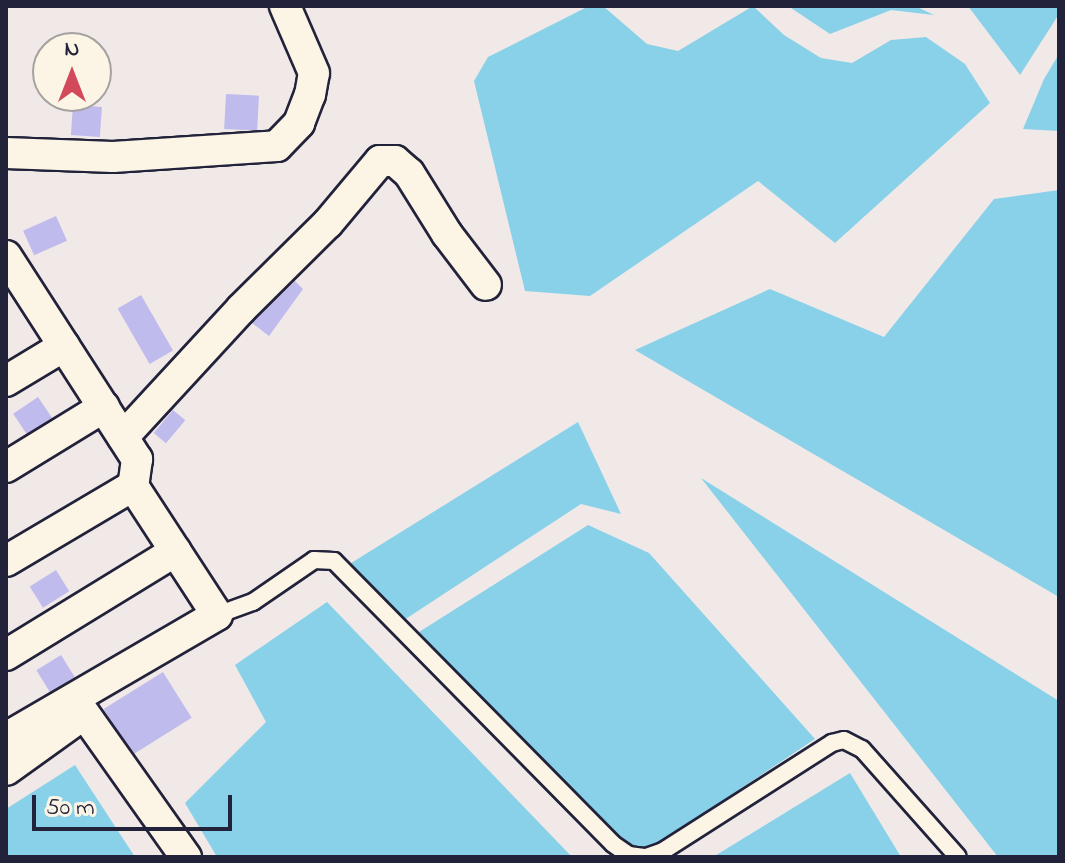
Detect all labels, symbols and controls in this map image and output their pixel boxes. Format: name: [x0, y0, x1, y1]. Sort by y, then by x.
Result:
north arrow: [32, 32, 112, 112]
text: N: [65, 34, 79, 66]
scale bar: [36, 779, 236, 829]
text: 50 m: [46, 791, 95, 826]

